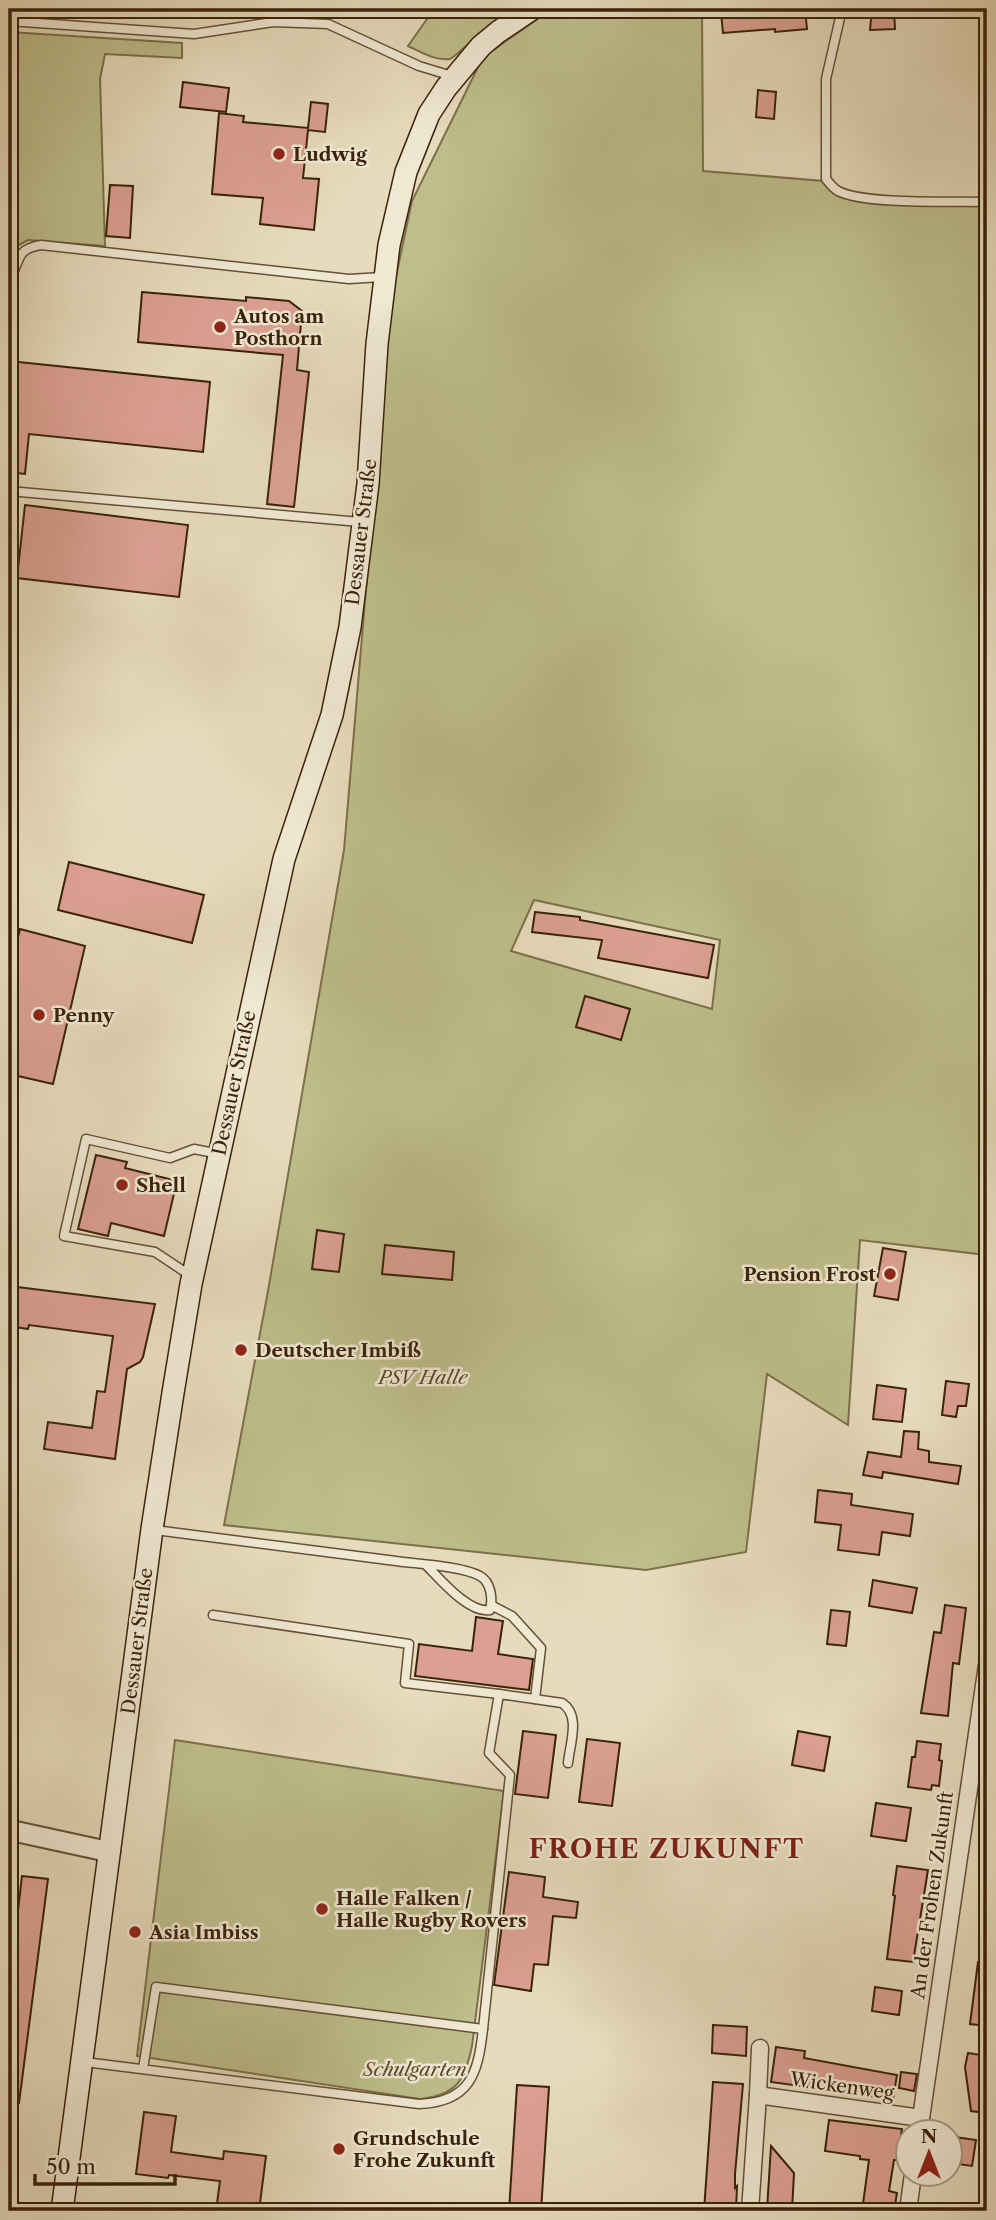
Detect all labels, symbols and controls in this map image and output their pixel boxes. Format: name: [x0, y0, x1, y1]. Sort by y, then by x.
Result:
place label: Ludwig: [293, 143, 368, 166]
marker: Ludwig: [271, 146, 287, 162]
place label: Autos am Posthorn: [233, 305, 324, 350]
marker: Autos am Posthorn: [212, 319, 228, 335]
street label: Dessauer Straße: [341, 457, 381, 607]
place label: Penny: [53, 1004, 116, 1027]
marker: Penny: [31, 1007, 47, 1023]
street label: Dessauer Straße: [207, 1008, 261, 1158]
place label: Shell: [136, 1174, 186, 1197]
marker: Shell: [114, 1177, 130, 1193]
place label: Pension Frost: [743, 1263, 876, 1286]
marker: Pension Frost: [882, 1266, 898, 1282]
place label: Deutscher Imbiß: [255, 1339, 421, 1362]
marker: Deutscher Imbiß: [233, 1342, 249, 1358]
park label: PSV Halle: [377, 1366, 468, 1389]
street label: Dessauer Straße: [117, 1566, 157, 1716]
street label: An der Frohen Zukunft: [906, 1790, 958, 2001]
district label: FROHE ZUKUNFT: [529, 1833, 805, 1865]
place label: Halle Falken / Halle Rugby Rovers: [336, 1887, 527, 1932]
marker: Halle Falken / Halle Rugby Rovers: [314, 1901, 330, 1917]
place label: Asia Imbiss: [148, 1921, 259, 1944]
marker: Asia Imbiss: [127, 1924, 143, 1940]
park label: Schulgarten: [362, 2058, 467, 2081]
street label: Wickenweg: [788, 2067, 896, 2105]
north arrow: [894, 2118, 964, 2188]
text: N: [921, 2125, 937, 2148]
place label: Grundschule Frohe Zukunft: [353, 2127, 495, 2172]
marker: Grundschule Frohe Zukunft: [331, 2141, 347, 2157]
scale bar: [35, 2143, 175, 2187]
text: 50 m: [46, 2154, 96, 2179]

